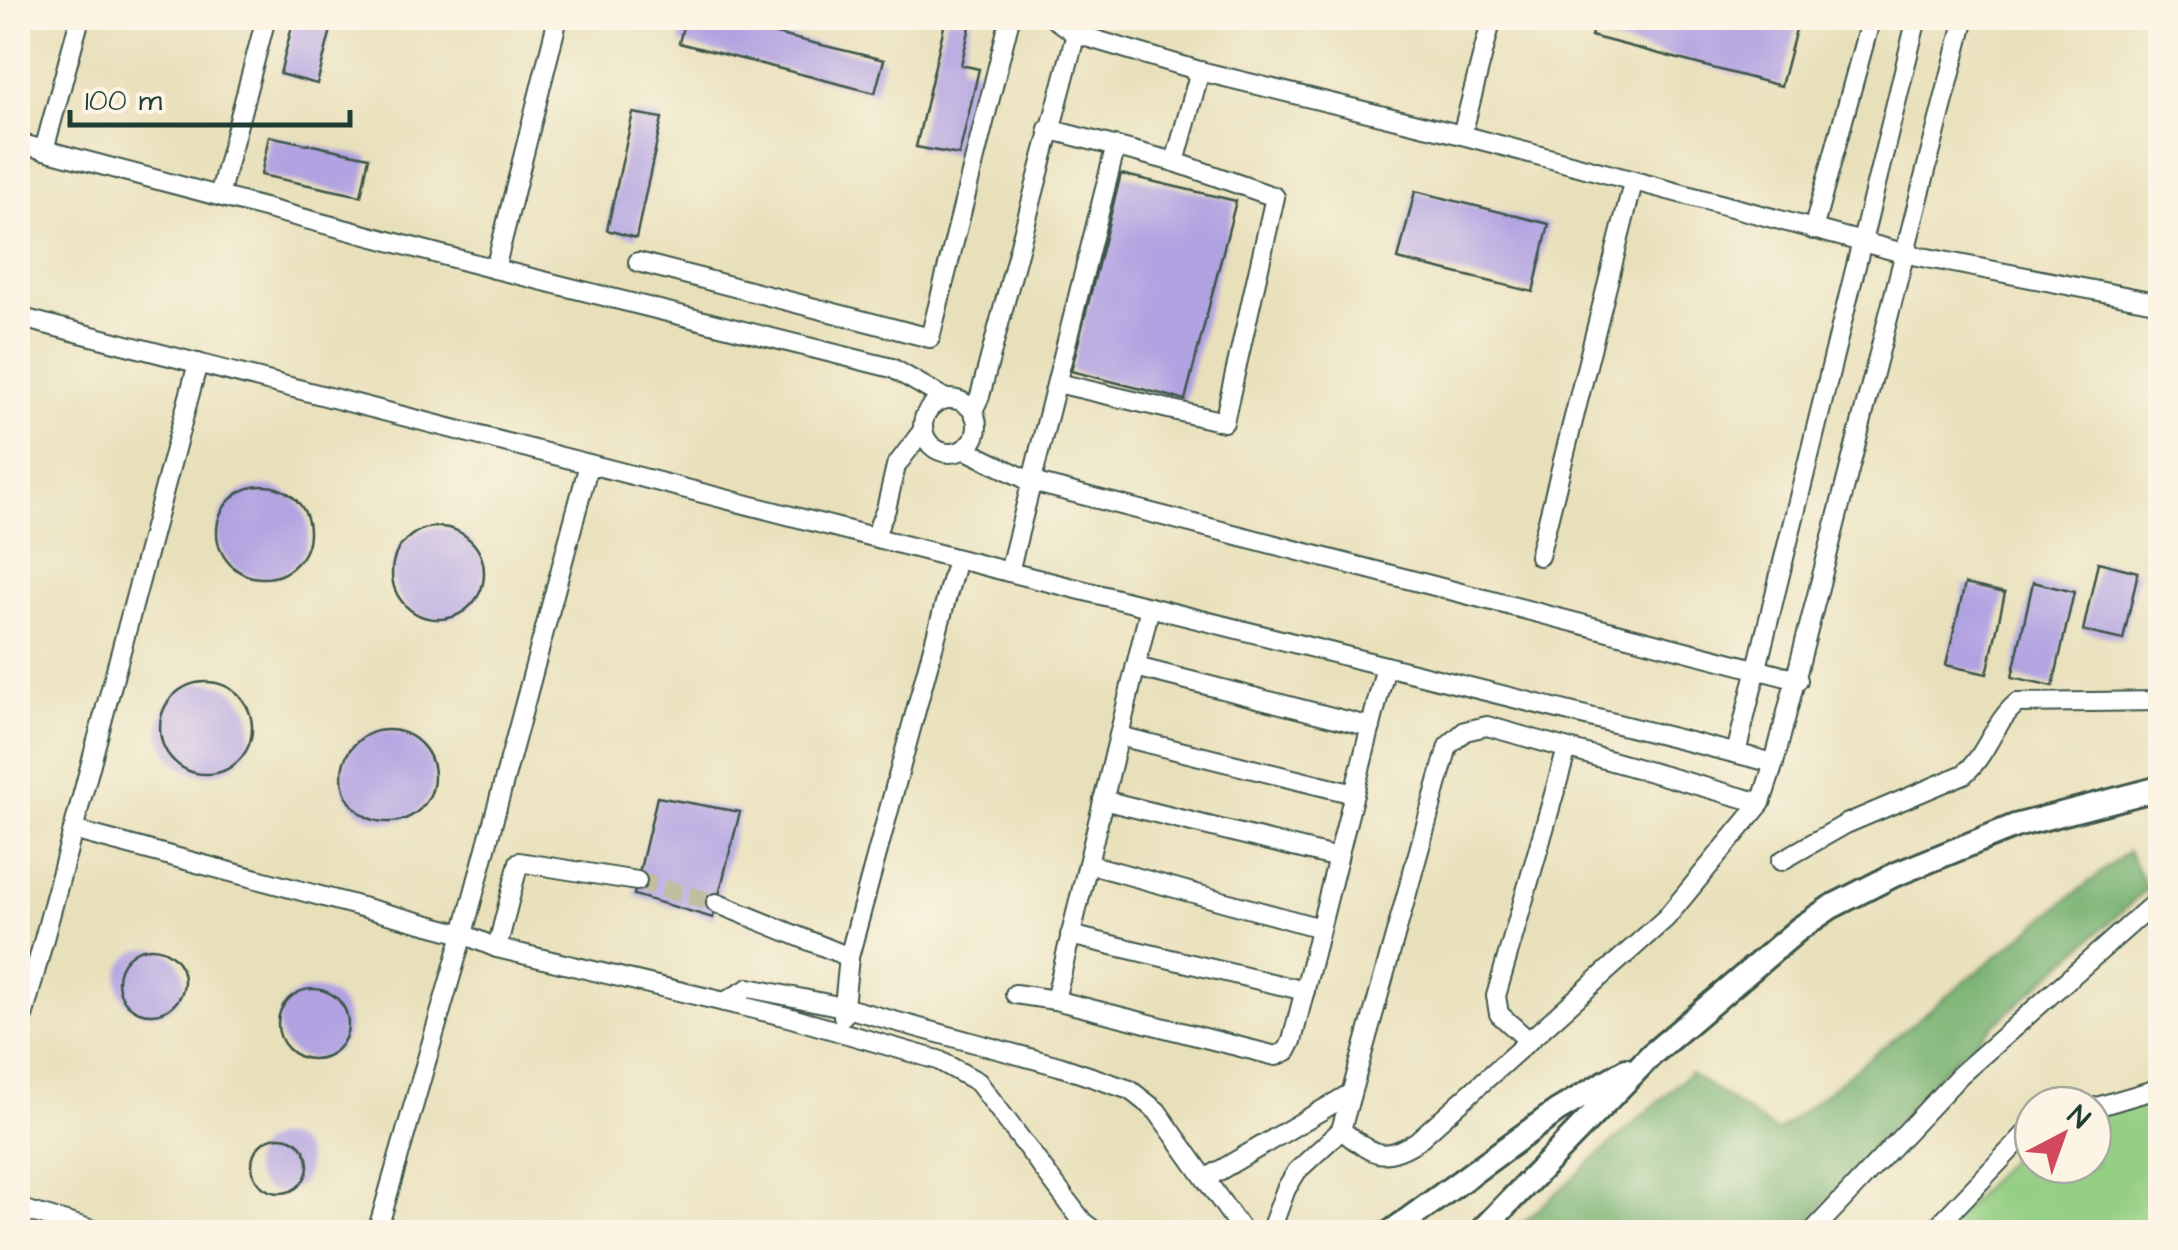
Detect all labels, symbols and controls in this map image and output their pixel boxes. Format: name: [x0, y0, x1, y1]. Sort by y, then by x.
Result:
scale bar: [70, 65, 350, 127]
text: 100 m: [85, 80, 163, 122]
north arrow: [2013, 1085, 2113, 1185]
text: N: [2059, 1097, 2098, 1138]

